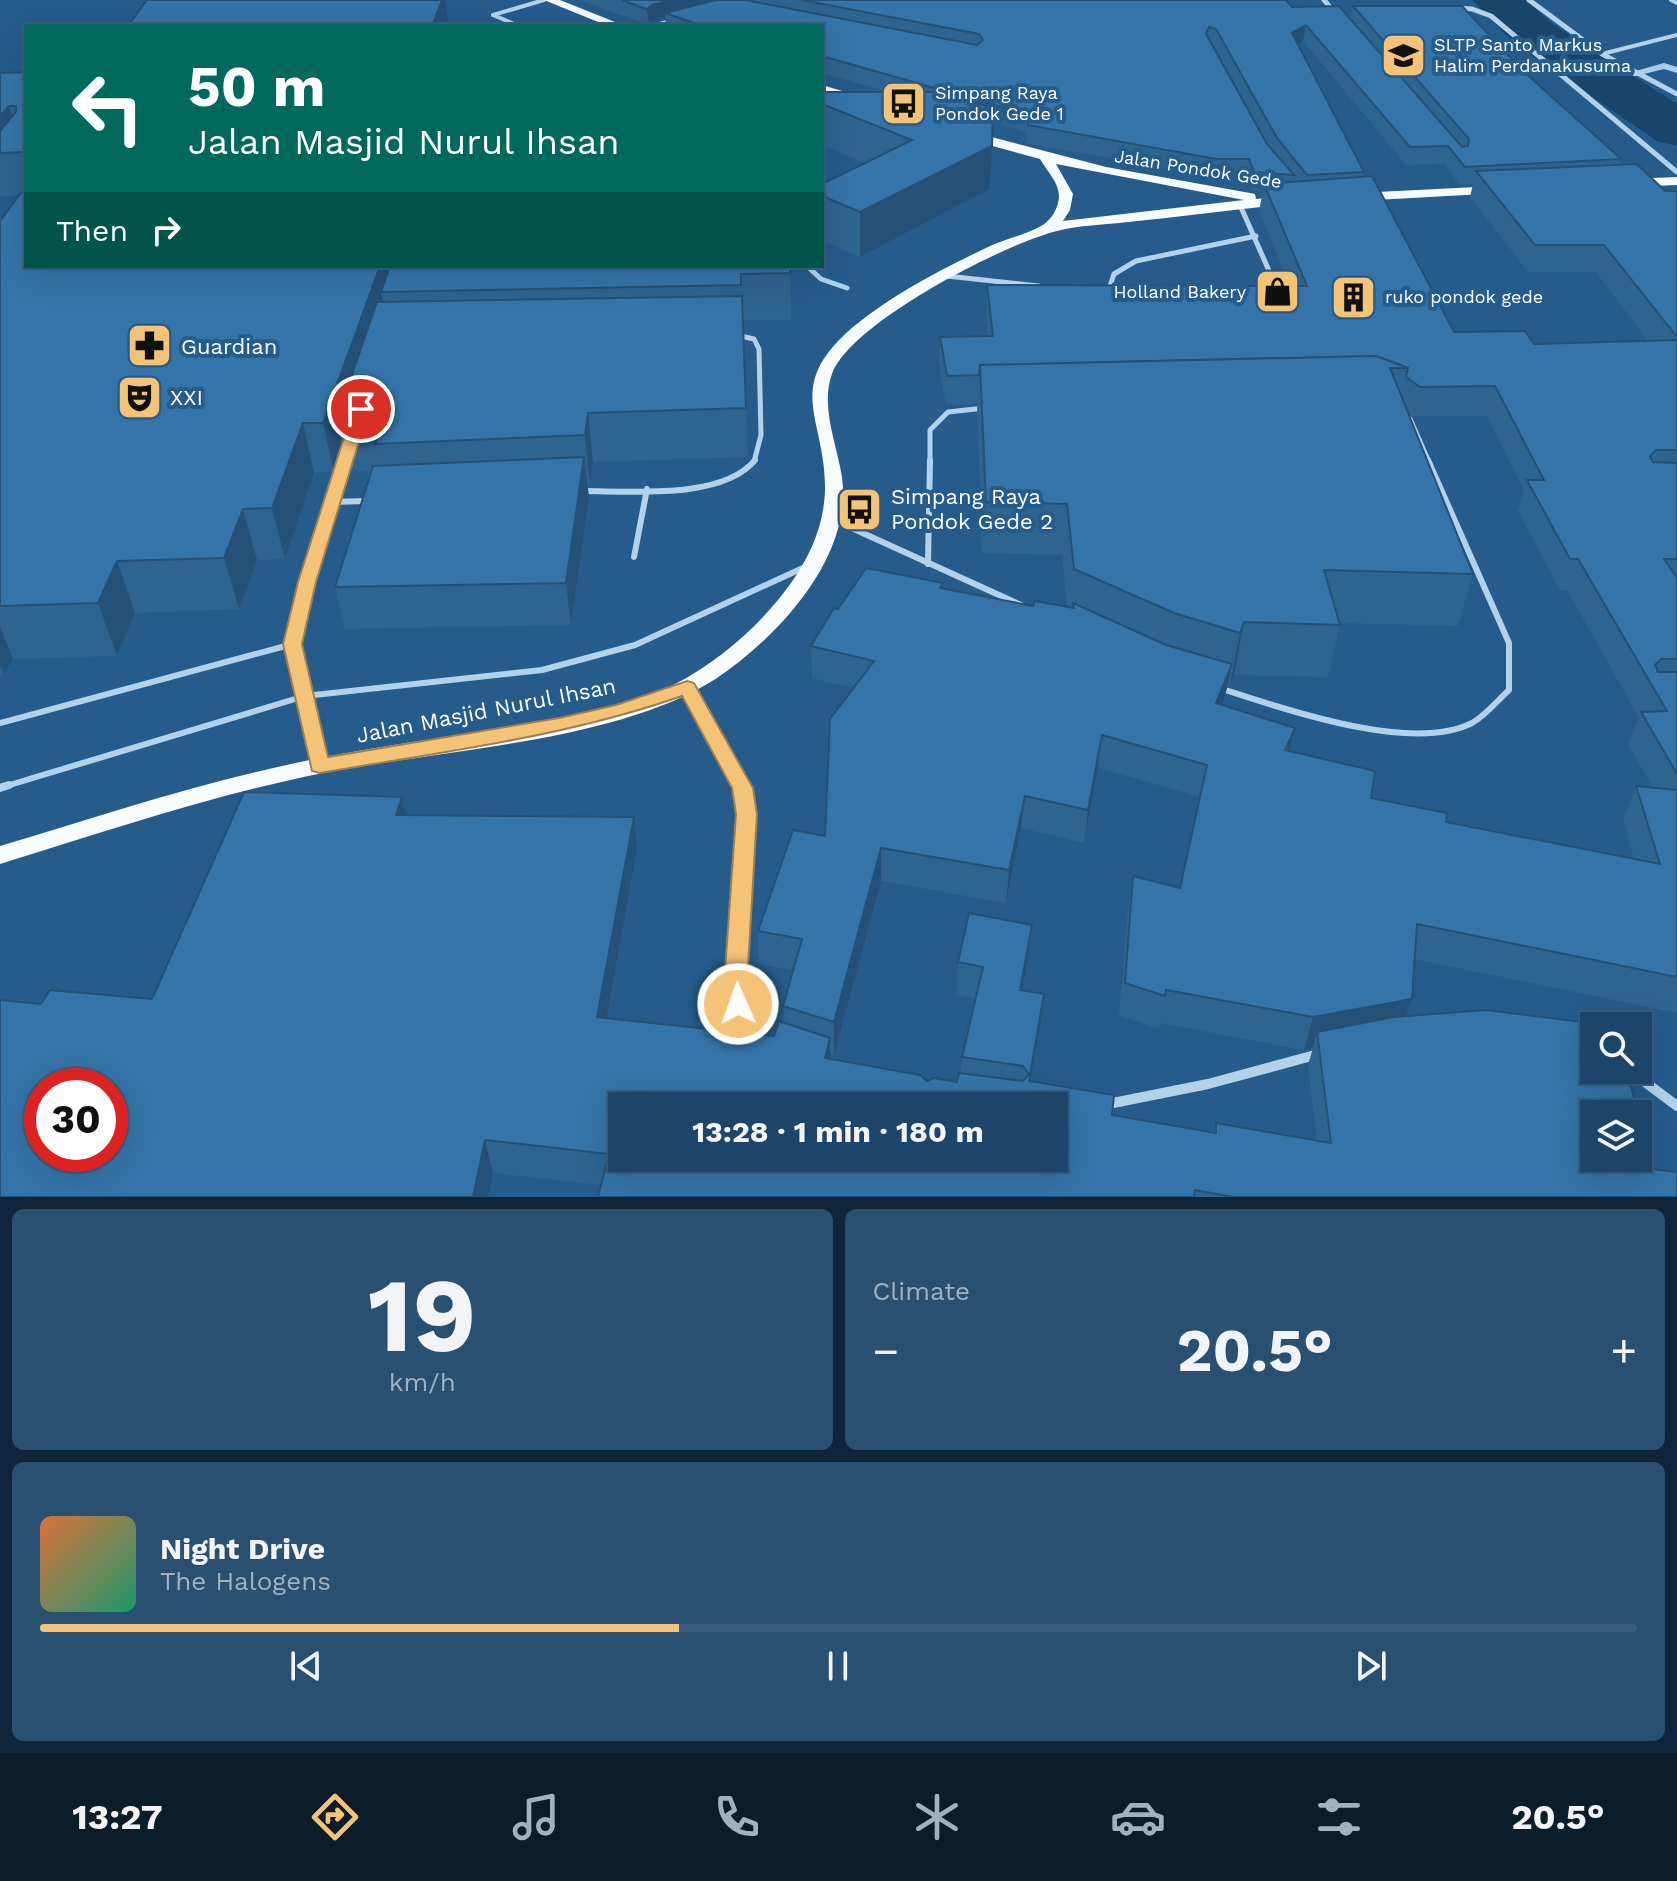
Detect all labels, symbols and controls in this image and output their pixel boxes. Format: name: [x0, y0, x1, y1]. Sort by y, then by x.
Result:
school or university icon: SLTP Santo Markus Halim Perdanakusuma: [1379, 31, 1427, 79]
place label: SLTP Santo Markus Halim Perdanakusuma: [1434, 34, 1631, 76]
text: 50 m: [188, 54, 325, 120]
icon: left: [56, 56, 160, 160]
bus stop icon: Simpang Raya Pondok Gede 1: [880, 79, 928, 127]
place label: Simpang Raya Pondok Gede 1: [935, 82, 1064, 124]
text: Jalan Masjid Nurul Ihsan: [188, 121, 620, 163]
street label: Jalan Pondok Gede: [1113, 145, 1283, 192]
icon: right: [144, 208, 188, 252]
text: Then: [56, 213, 128, 248]
shop icon: Holland Bakery: [1253, 268, 1301, 316]
building icon: ruko pondok gede: [1330, 273, 1378, 321]
place label: Holland Bakery: [1114, 281, 1247, 302]
place label: ruko pondok gede: [1385, 286, 1543, 307]
pharmacy icon: Guardian: [126, 322, 174, 370]
place label: Guardian: [181, 334, 277, 359]
theatre icon: XXI: [115, 373, 163, 421]
pin: [327, 375, 395, 443]
place label: XXI: [170, 385, 203, 410]
icon: arrive: [339, 387, 383, 431]
place label: Simpang Raya Pondok Gede 2: [891, 484, 1053, 534]
bus stop icon: Simpang Raya Pondok Gede 2: [836, 485, 884, 533]
street label: Jalan Masjid Nurul Ihsan: [354, 673, 618, 748]
position arrow: [696, 962, 780, 1046]
map controls: [1580, 1012, 1652, 1172]
button: search: [1580, 1012, 1652, 1084]
speed limit sign: 30: [24, 1068, 128, 1172]
button: layers: [1580, 1100, 1652, 1172]
text: 13:28 · 1 min · 180 m: [692, 1114, 984, 1149]
text: 19: [368, 1254, 477, 1376]
text: Climate: [873, 1276, 970, 1306]
text: 20.5°: [1177, 1315, 1333, 1386]
text: −: [873, 1325, 899, 1377]
text: +: [1610, 1325, 1637, 1377]
text: km/h: [389, 1367, 456, 1397]
text: Night Drive: [160, 1531, 325, 1566]
text: The Halogens: [160, 1566, 331, 1596]
icon: previous: [284, 1644, 328, 1688]
icon: pause: [816, 1644, 860, 1688]
icon: next: [1349, 1644, 1393, 1688]
icon: directions: [307, 1789, 363, 1845]
icon: music: [508, 1789, 564, 1845]
icon: phone: [709, 1789, 765, 1845]
icon: climate: [909, 1789, 965, 1845]
icon: car: [1110, 1789, 1166, 1845]
icon: filters: [1311, 1789, 1367, 1845]
text: 13:27: [72, 1796, 163, 1838]
text: 20.5°: [1511, 1796, 1605, 1838]

